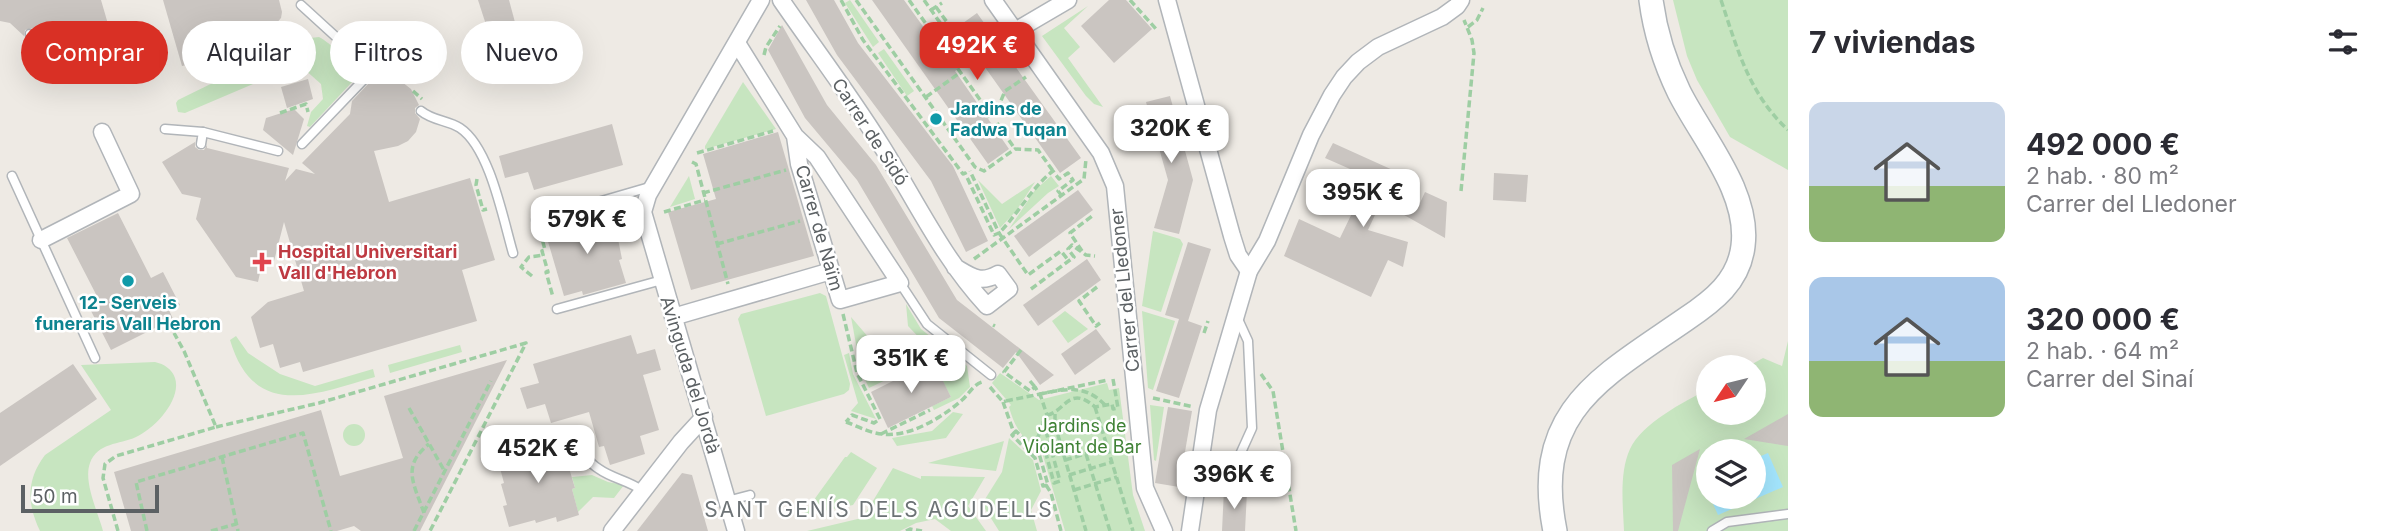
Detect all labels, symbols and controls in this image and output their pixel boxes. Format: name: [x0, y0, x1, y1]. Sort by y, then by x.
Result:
chip: Comprar: [21, 21, 168, 84]
chip: Alquilar: [182, 21, 316, 84]
chip: Filtros: [330, 21, 447, 84]
chip: Nuevo: [461, 21, 583, 84]
pin: 492K €: [920, 22, 1034, 82]
icon: filters: [2324, 23, 2362, 61]
text: 7 viviendas: [1809, 24, 1975, 60]
text: 492K €: [936, 31, 1018, 59]
street label: Carrer de Sidó: [828, 74, 913, 189]
place label: Jardins de Fadwa Tuqan: [950, 98, 1067, 140]
pin: 320K €: [1114, 106, 1228, 165]
marker: Jardins de Fadwa Tuqan: [928, 111, 944, 127]
text: 320K €: [1130, 114, 1212, 142]
text: 492 000 €: [2026, 126, 2180, 162]
icon: home: [1865, 130, 1949, 214]
street label: Carrer de Naïm: [791, 162, 848, 293]
text: 2 hab. · 80 m²: [2026, 162, 2179, 190]
pin: 395K €: [1306, 170, 1420, 229]
text: 395K €: [1322, 178, 1404, 206]
text: Carrer del Lledoner: [2026, 190, 2237, 218]
pin: 579K €: [530, 196, 644, 256]
text: 579K €: [547, 205, 627, 233]
street label: Carrer del Lledoner: [1105, 207, 1144, 373]
place label: Hospital Universitari Vall d'Hebron: [278, 241, 457, 283]
marker: Hospital Universitari Vall d'Hebron: [252, 252, 272, 272]
marker: 12- Serveis funeraris Vall Hebron: [120, 273, 136, 289]
place label: 12- Serveis funeraris Vall Hebron: [35, 292, 221, 334]
street label: Avinguda del Jordà: [656, 293, 724, 456]
text: 320 000 €: [2026, 301, 2180, 337]
icon: home: [1865, 305, 1949, 389]
pin: 351K €: [854, 336, 968, 395]
text: 2 hab. · 64 m²: [2026, 337, 2179, 365]
text: 351K €: [872, 344, 950, 372]
north arrow: [1696, 355, 1766, 425]
map controls: [1696, 355, 1766, 509]
text: Carrer del Sinaí: [2026, 365, 2193, 393]
park label: Jardins de Violant de Bar: [1023, 415, 1142, 457]
pin: 452K €: [481, 426, 595, 485]
text: 452K €: [497, 434, 579, 462]
button: layers: [1696, 439, 1766, 509]
pin: 396K €: [1177, 452, 1291, 511]
text: 396K €: [1193, 460, 1275, 488]
scale bar: [21, 482, 159, 514]
text: 50 m: [32, 485, 78, 508]
district label: SANT GENÍS DELS AGUDELLS: [704, 496, 1054, 522]

